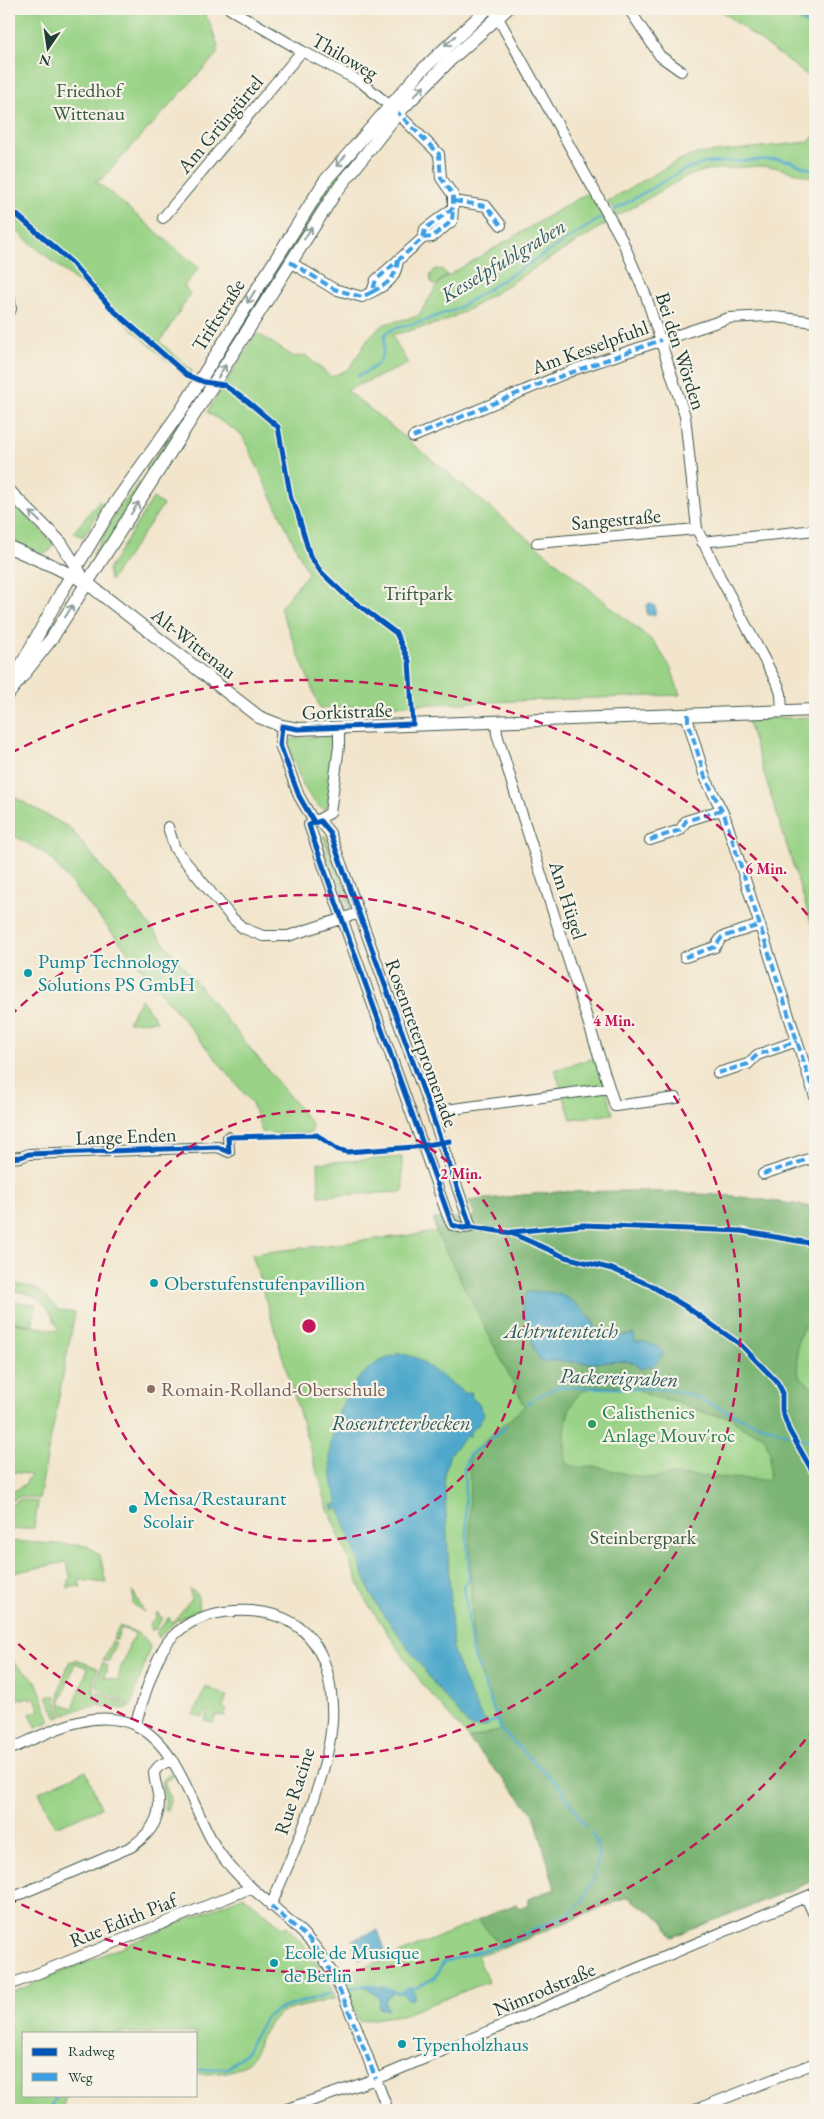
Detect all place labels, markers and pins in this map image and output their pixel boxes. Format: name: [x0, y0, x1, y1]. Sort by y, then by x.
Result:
place label: Pump Technology Solutions PS GmbH: [38, 948, 195, 997]
marker: Pump Technology Solutions PS GmbH: [22, 967, 34, 979]
place label: Oberstufenstufenpavillion: [164, 1270, 366, 1296]
marker: Oberstufenstufenpavillion: [148, 1277, 160, 1289]
centre of rings: [300, 1317, 318, 1335]
place label: Romain-Rolland-Oberschule: [161, 1376, 386, 1402]
marker: Romain-Rolland-Oberschule: [145, 1383, 157, 1395]
place label: Calisthenics Anlage Mouv'roc: [601, 1399, 735, 1448]
marker: Calisthenics Anlage Mouv'roc: [586, 1418, 598, 1430]
place label: Mensa/Restaurant Scolair: [143, 1485, 287, 1534]
marker: Mensa/Restaurant Scolair: [127, 1503, 139, 1515]
place label: Ecole de Musique de Berlin: [284, 1939, 420, 1988]
marker: Ecole de Musique de Berlin: [268, 1957, 280, 1969]
place label: Typenholzhaus: [412, 2031, 528, 2057]
marker: Typenholzhaus: [396, 2038, 408, 2050]

